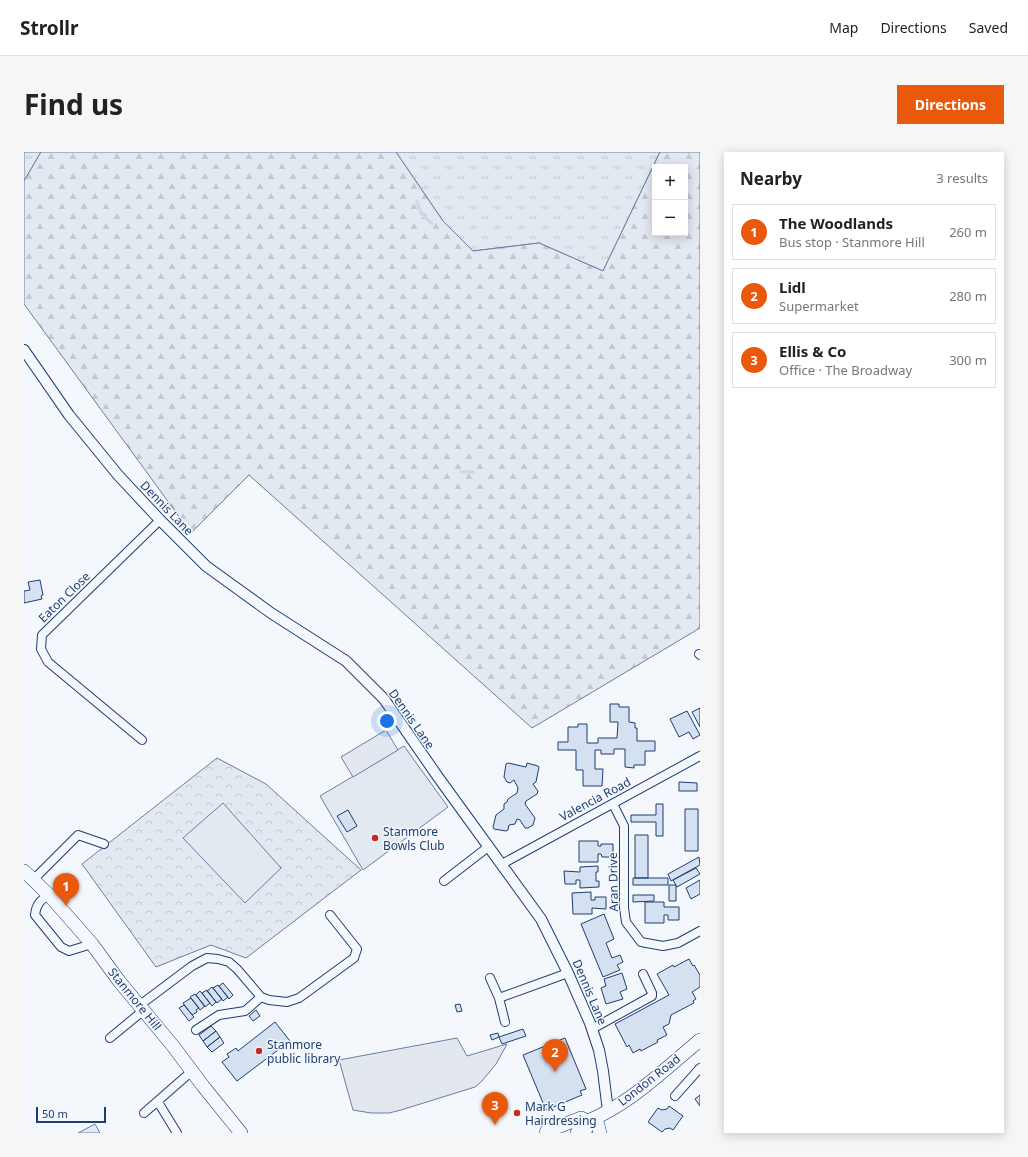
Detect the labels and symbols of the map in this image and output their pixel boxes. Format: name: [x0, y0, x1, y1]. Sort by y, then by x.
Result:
street label: Dennis Lane: [137, 477, 197, 539]
street label: Eaton Close: [34, 568, 94, 626]
street label: Dennis Lane: [385, 686, 439, 753]
your location: [377, 711, 397, 731]
street label: Valencia Road: [556, 773, 634, 825]
place label: Stanmore Bowls Club: [383, 823, 445, 854]
marker: Stanmore Bowls Club: [370, 833, 380, 843]
street label: Aran Drive: [604, 852, 622, 912]
pin: 1: [53, 873, 79, 906]
street label: Dennis Lane: [569, 957, 611, 1028]
street label: Stanmore Hill: [104, 964, 166, 1034]
place label: Stanmore public library: [267, 1036, 341, 1067]
pin: 2: [542, 1039, 568, 1072]
marker: Stanmore public library: [254, 1046, 264, 1056]
street label: London Road: [614, 1050, 684, 1110]
pin: 3: [482, 1092, 508, 1125]
place label: Mark G Hairdressing: [525, 1098, 597, 1129]
scale bar: [36, 1105, 106, 1124]
marker: Mark G Hairdressing: [512, 1108, 522, 1118]

